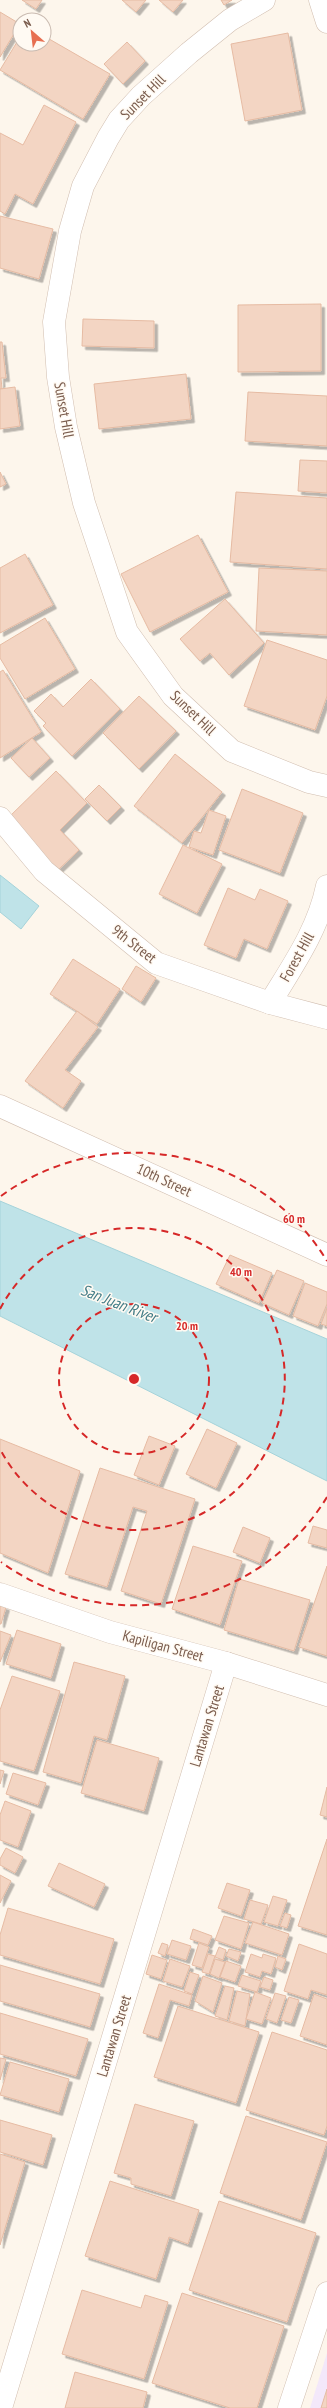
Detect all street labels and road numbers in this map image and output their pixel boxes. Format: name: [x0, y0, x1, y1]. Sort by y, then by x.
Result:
street label: Sunset Hill: [116, 70, 170, 123]
street label: Sunset Hill: [50, 381, 79, 440]
street label: Sunset Hill: [166, 686, 221, 739]
street label: 9th Street: [108, 920, 161, 967]
street label: Forest Hill: [275, 928, 318, 985]
street label: 10th Street: [134, 1159, 195, 1201]
street label: Kapiligan Street: [121, 1626, 206, 1665]
street label: Lantawan Street: [185, 1683, 228, 1769]
street label: Lantawan Street: [92, 1993, 135, 2079]

